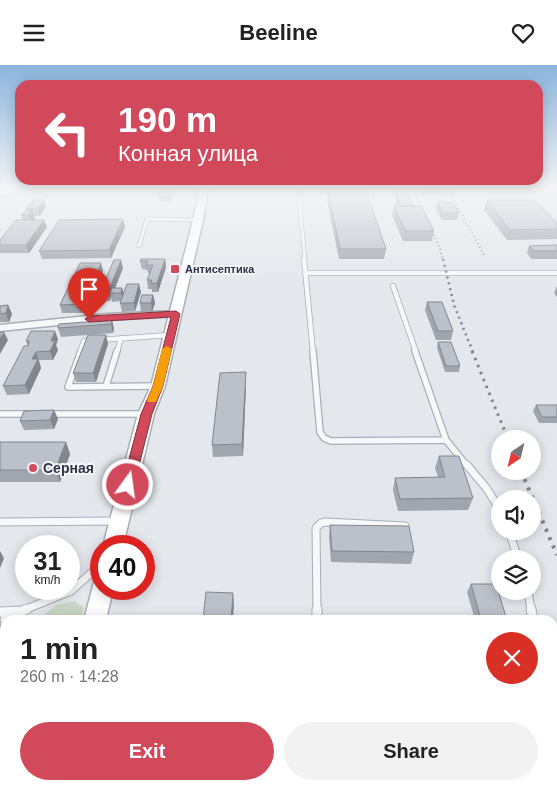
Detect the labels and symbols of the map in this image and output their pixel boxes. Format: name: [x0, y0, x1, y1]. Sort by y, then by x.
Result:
marker: Антисептика: [169, 263, 181, 275]
place label: Антисептика: [185, 263, 255, 275]
pin: [68, 268, 110, 319]
north arrow: [491, 430, 541, 480]
position arrow: [101, 458, 153, 510]
place label: Серная: [43, 460, 94, 476]
marker: Серная: [27, 462, 39, 474]
speed limit sign: 40: [90, 535, 155, 600]

